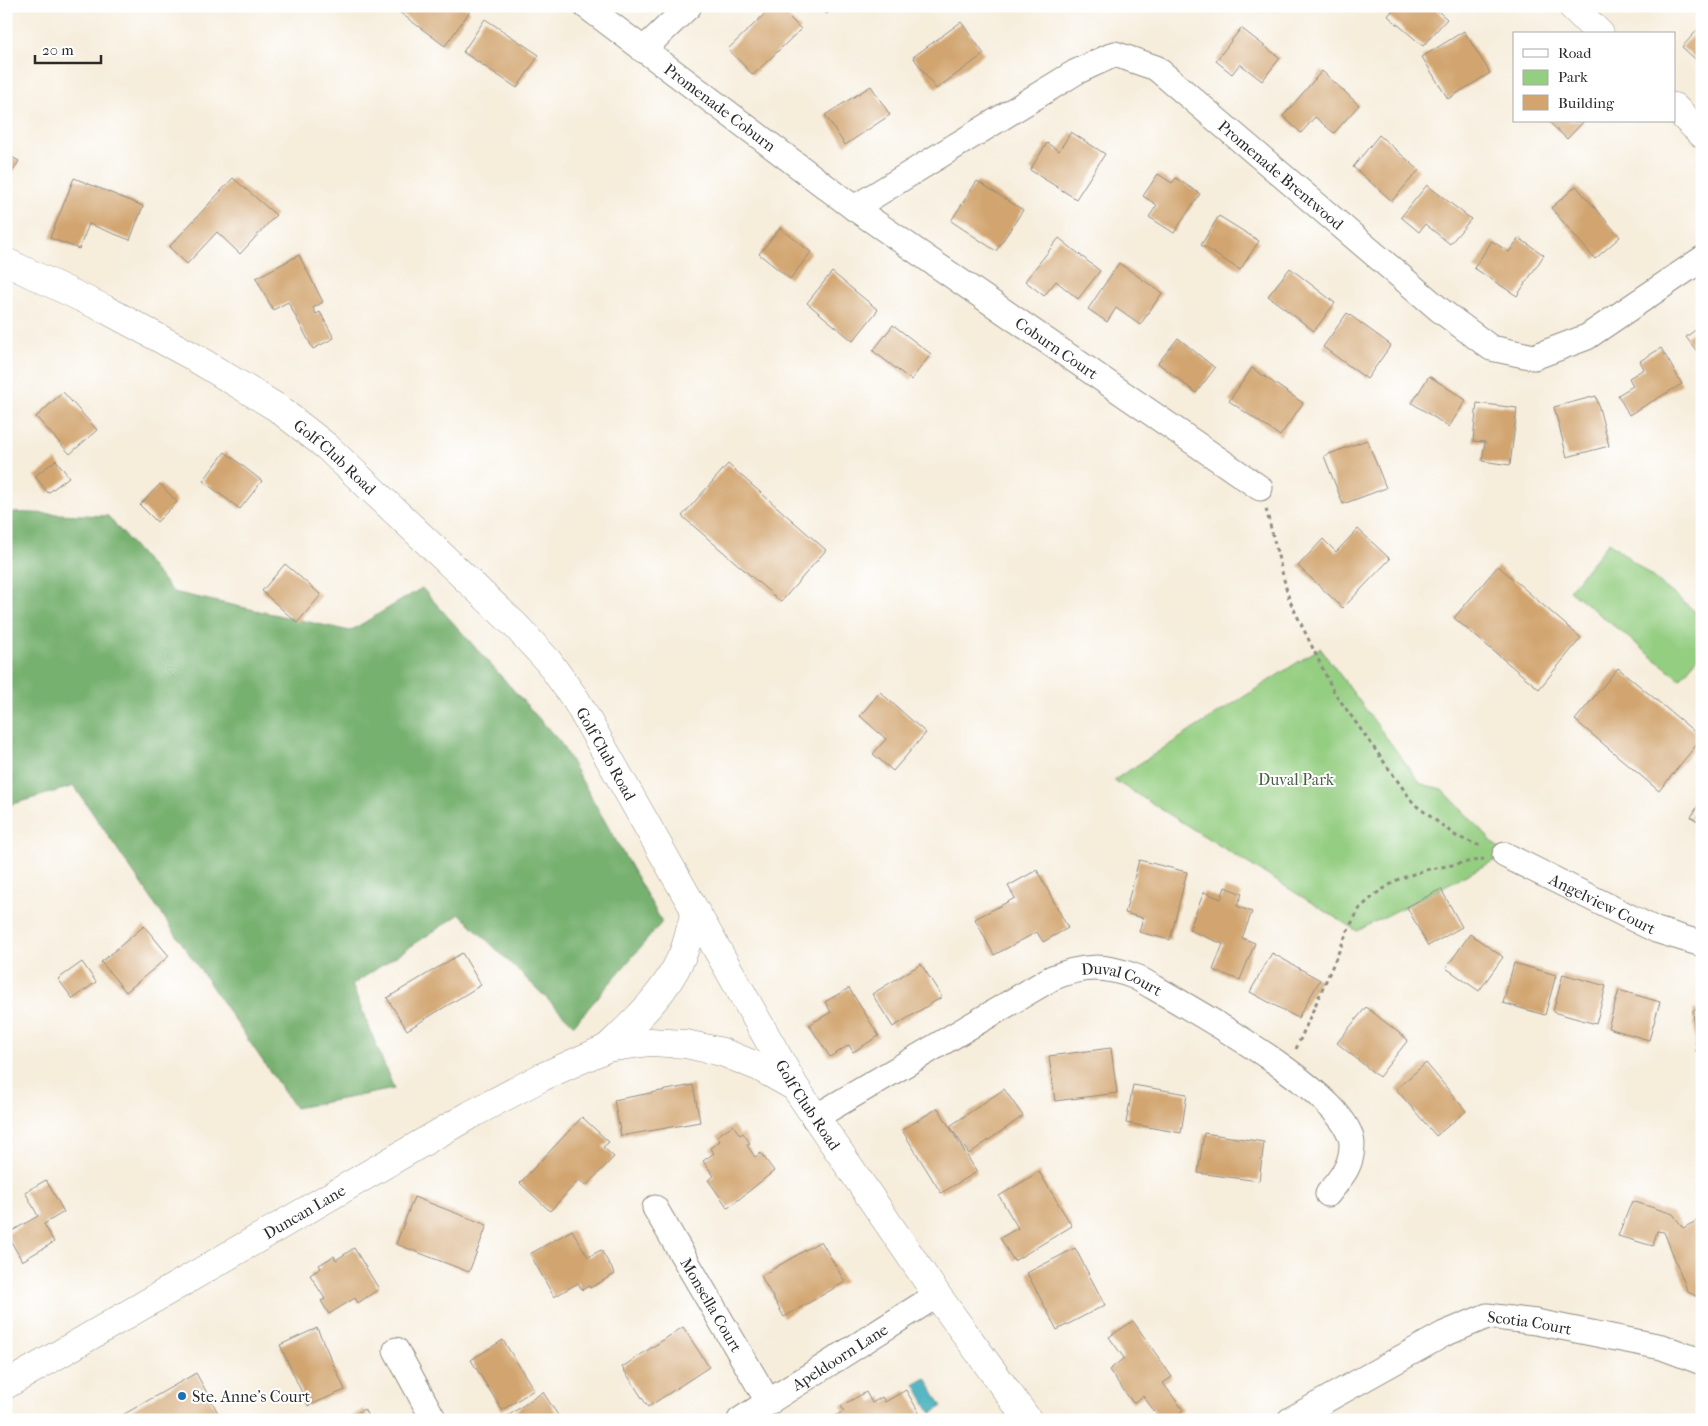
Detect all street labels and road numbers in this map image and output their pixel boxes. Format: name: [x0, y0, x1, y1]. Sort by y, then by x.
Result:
street label: Promenade Coburn: [660, 59, 780, 156]
street label: Promenade Brentwood: [1214, 116, 1348, 234]
street label: Coburn Court: [1012, 313, 1102, 384]
street label: Golf Club Road: [290, 415, 380, 499]
street label: Golf Club Road: [572, 704, 640, 804]
street label: Angelview Court: [1545, 869, 1659, 938]
street label: Duval Court: [1080, 959, 1166, 1000]
street label: Golf Club Road: [772, 1056, 844, 1154]
street label: Duncan Lane: [260, 1181, 349, 1243]
street label: Monsella Court: [676, 1255, 746, 1356]
street label: Scotia Court: [1486, 1307, 1574, 1339]
street label: Apeldoorn Lane: [788, 1320, 891, 1395]

